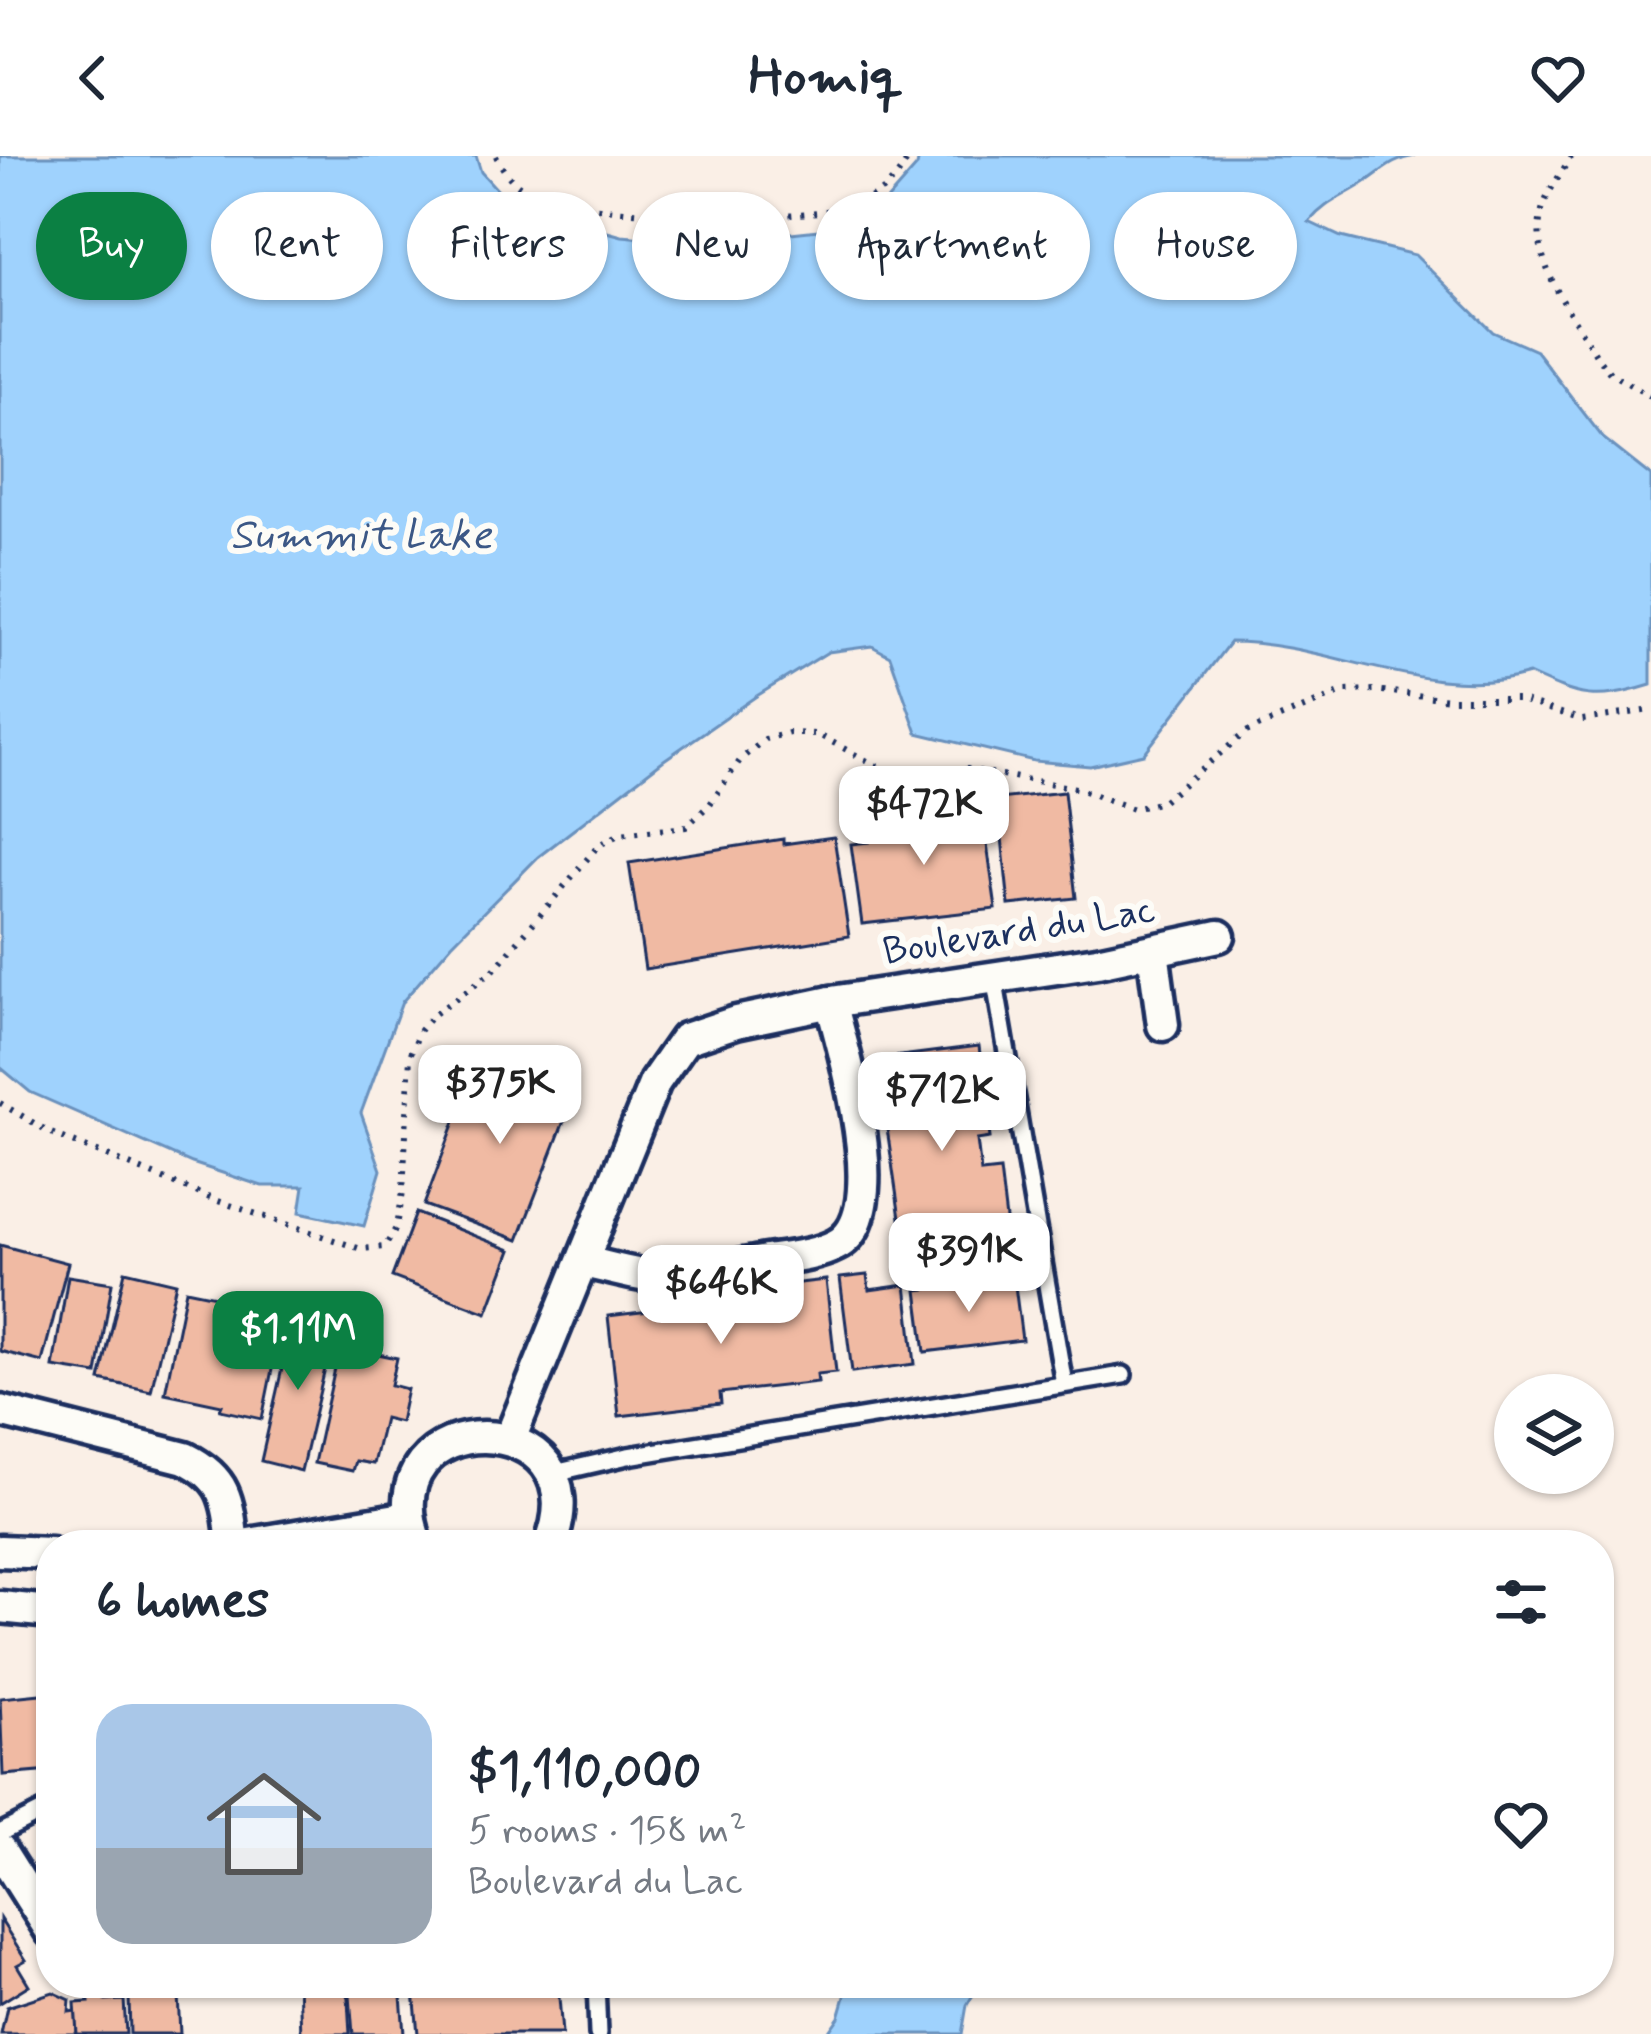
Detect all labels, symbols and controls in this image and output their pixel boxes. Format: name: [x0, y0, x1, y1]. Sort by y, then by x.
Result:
text: Homiq: [748, 43, 903, 114]
icon: back: [60, 45, 126, 111]
icon: heart: [1525, 45, 1591, 111]
chip: Buy: [36, 192, 187, 300]
chip: Rent: [211, 192, 383, 300]
chip: Filters: [407, 192, 608, 300]
chip: New: [632, 192, 791, 300]
chip: Apartment: [815, 192, 1090, 300]
chip: House: [1114, 192, 1297, 300]
water label: Summit Lake: [230, 509, 493, 564]
pin: $472K: [840, 766, 1008, 868]
text: $472K: [866, 779, 982, 830]
street label: Boulevard du Lac: [879, 885, 1159, 979]
pin: $375K: [416, 1045, 584, 1147]
pin: $712K: [858, 1052, 1026, 1154]
text: $375K: [445, 1058, 555, 1109]
text: $712K: [885, 1065, 999, 1116]
pin: $391K: [885, 1213, 1053, 1315]
text: $391K: [916, 1226, 1022, 1277]
pin: $646K: [637, 1245, 805, 1347]
text: $646K: [665, 1258, 777, 1309]
pin: $1.11M: [200, 1291, 396, 1393]
text: $1.11M: [240, 1304, 356, 1355]
map controls: [1494, 1374, 1614, 1494]
button: layers: [1494, 1374, 1614, 1494]
text: 6 homes: [96, 1569, 269, 1635]
icon: filters: [1488, 1569, 1554, 1635]
text: $1,110,000: [468, 1740, 701, 1806]
icon: home: [192, 1752, 336, 1896]
icon: heart: [1488, 1791, 1554, 1857]
text: 5 rooms · 158 m²: [468, 1806, 746, 1857]
text: Boulevard du Lac: [468, 1857, 743, 1908]

